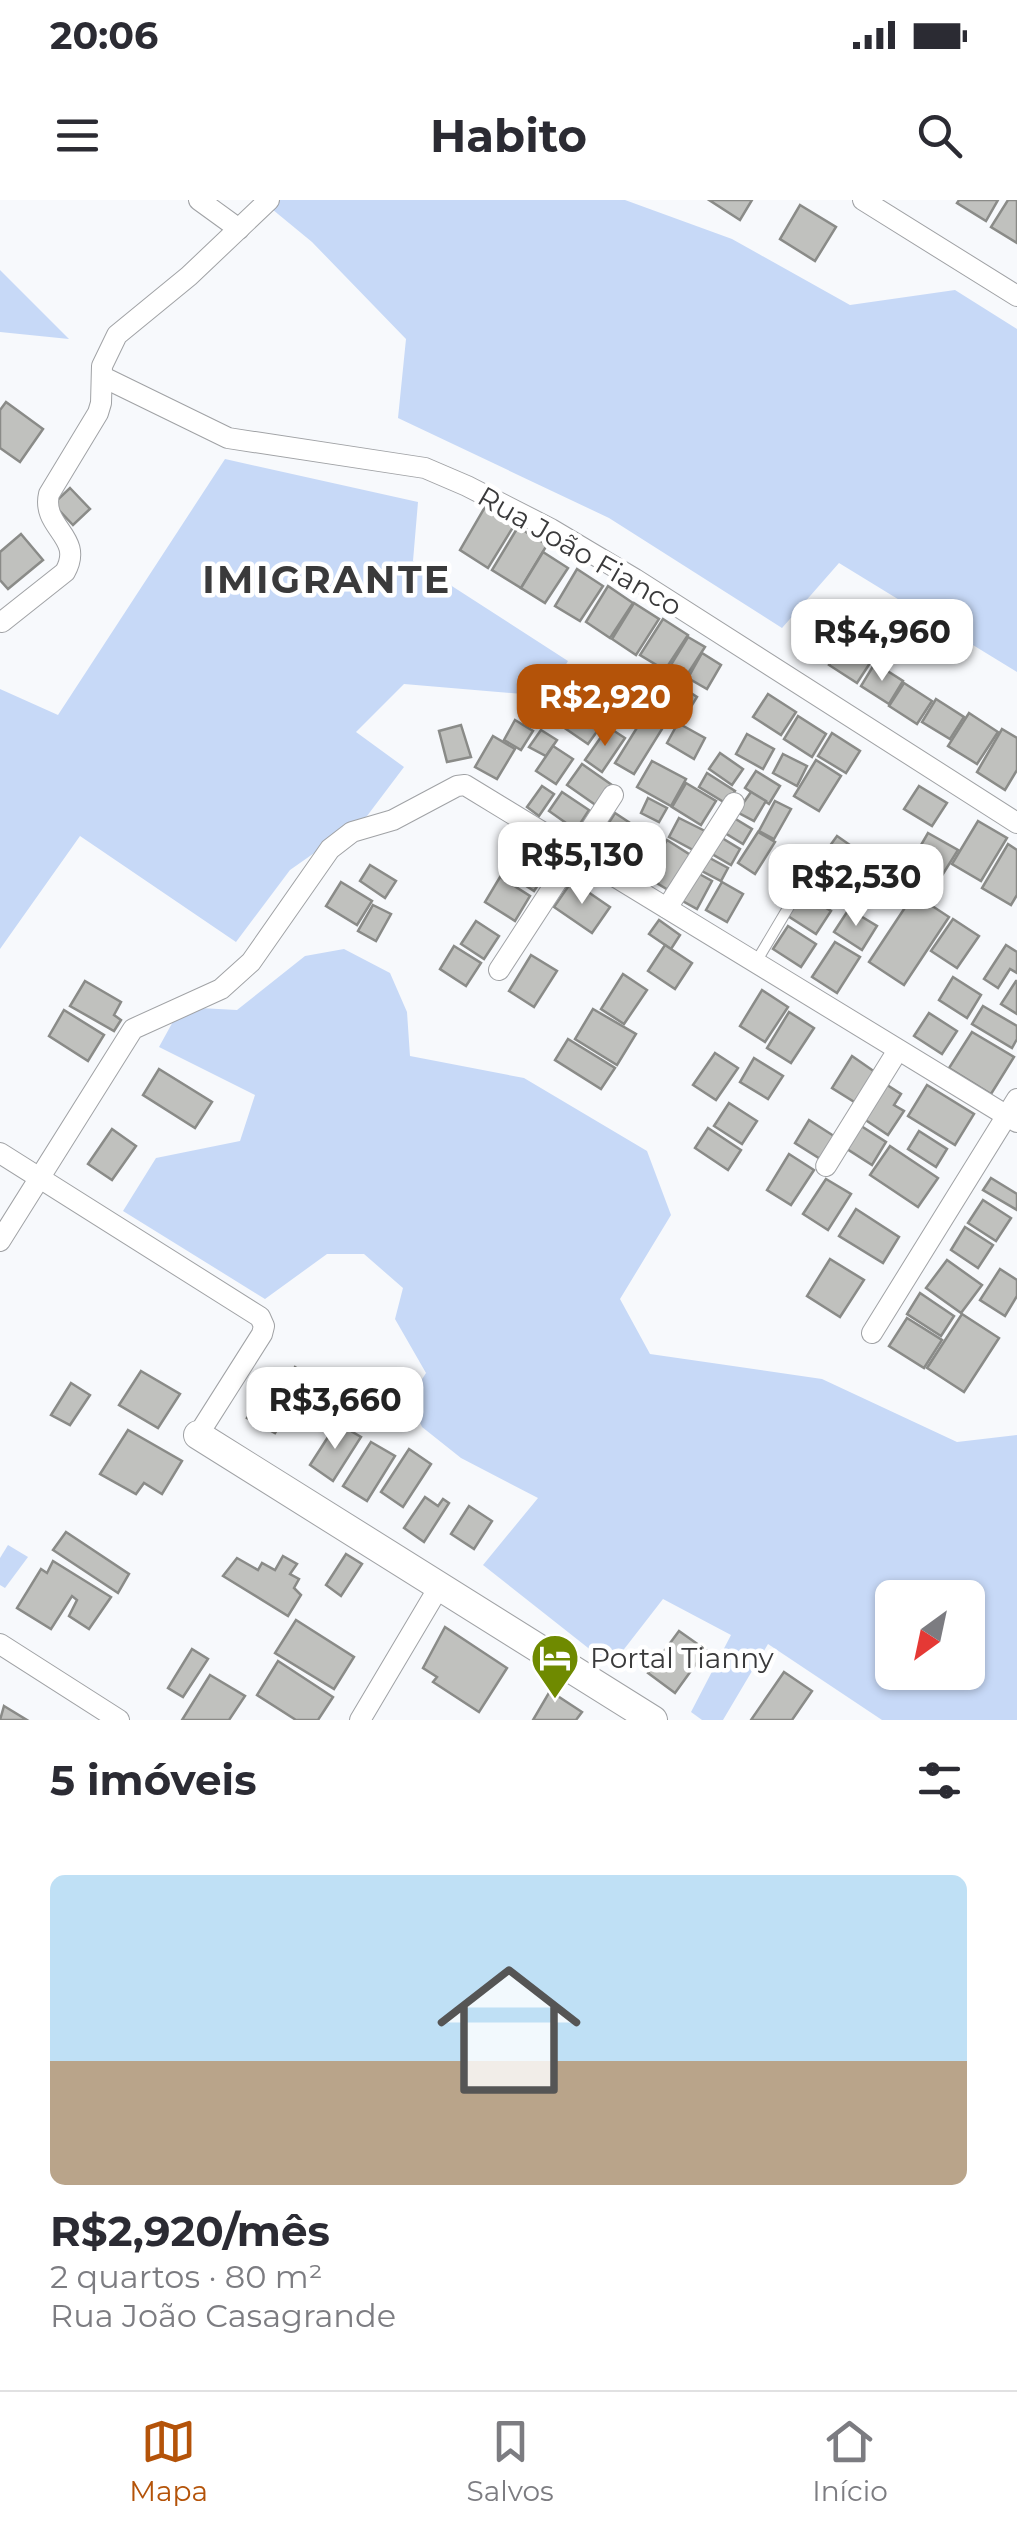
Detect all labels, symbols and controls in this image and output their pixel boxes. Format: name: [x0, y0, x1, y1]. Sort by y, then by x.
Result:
text: 20:06: [50, 12, 158, 59]
icon: menu: [50, 108, 105, 163]
text: Habito: [430, 108, 587, 163]
icon: search: [912, 108, 967, 163]
street label: Rua João Fianco: [472, 479, 688, 623]
district label: IMIGRANTE: [202, 556, 452, 603]
pin: R$4,960: [790, 599, 974, 684]
text: R$4,960: [813, 612, 951, 651]
pin: R$2,920: [513, 664, 697, 749]
text: R$2,920: [539, 677, 671, 716]
pin: R$5,130: [490, 822, 674, 907]
text: R$5,130: [520, 835, 644, 874]
pin: R$2,530: [764, 844, 948, 929]
text: R$2,530: [790, 857, 922, 896]
pin: R$3,660: [243, 1367, 427, 1452]
text: R$3,660: [268, 1380, 402, 1419]
north arrow: [875, 1580, 985, 1690]
map controls: [875, 1580, 985, 1690]
hotel icon: Portal Tianny: [529, 1632, 581, 1700]
place label: Portal Tianny: [590, 1641, 775, 1675]
icon: filters: [912, 1753, 967, 1808]
text: 5 imóveis: [50, 1754, 257, 1806]
icon: home: [419, 1940, 599, 2120]
text: R$2,920/mês: [50, 2205, 330, 2257]
text: 2 quartos · 80 m²: [50, 2257, 323, 2296]
text: Rua João Casagrande: [50, 2296, 396, 2335]
tab: Mapa: [129, 2414, 208, 2508]
tab: Salvos: [466, 2414, 554, 2508]
tab: Início: [812, 2414, 888, 2508]

